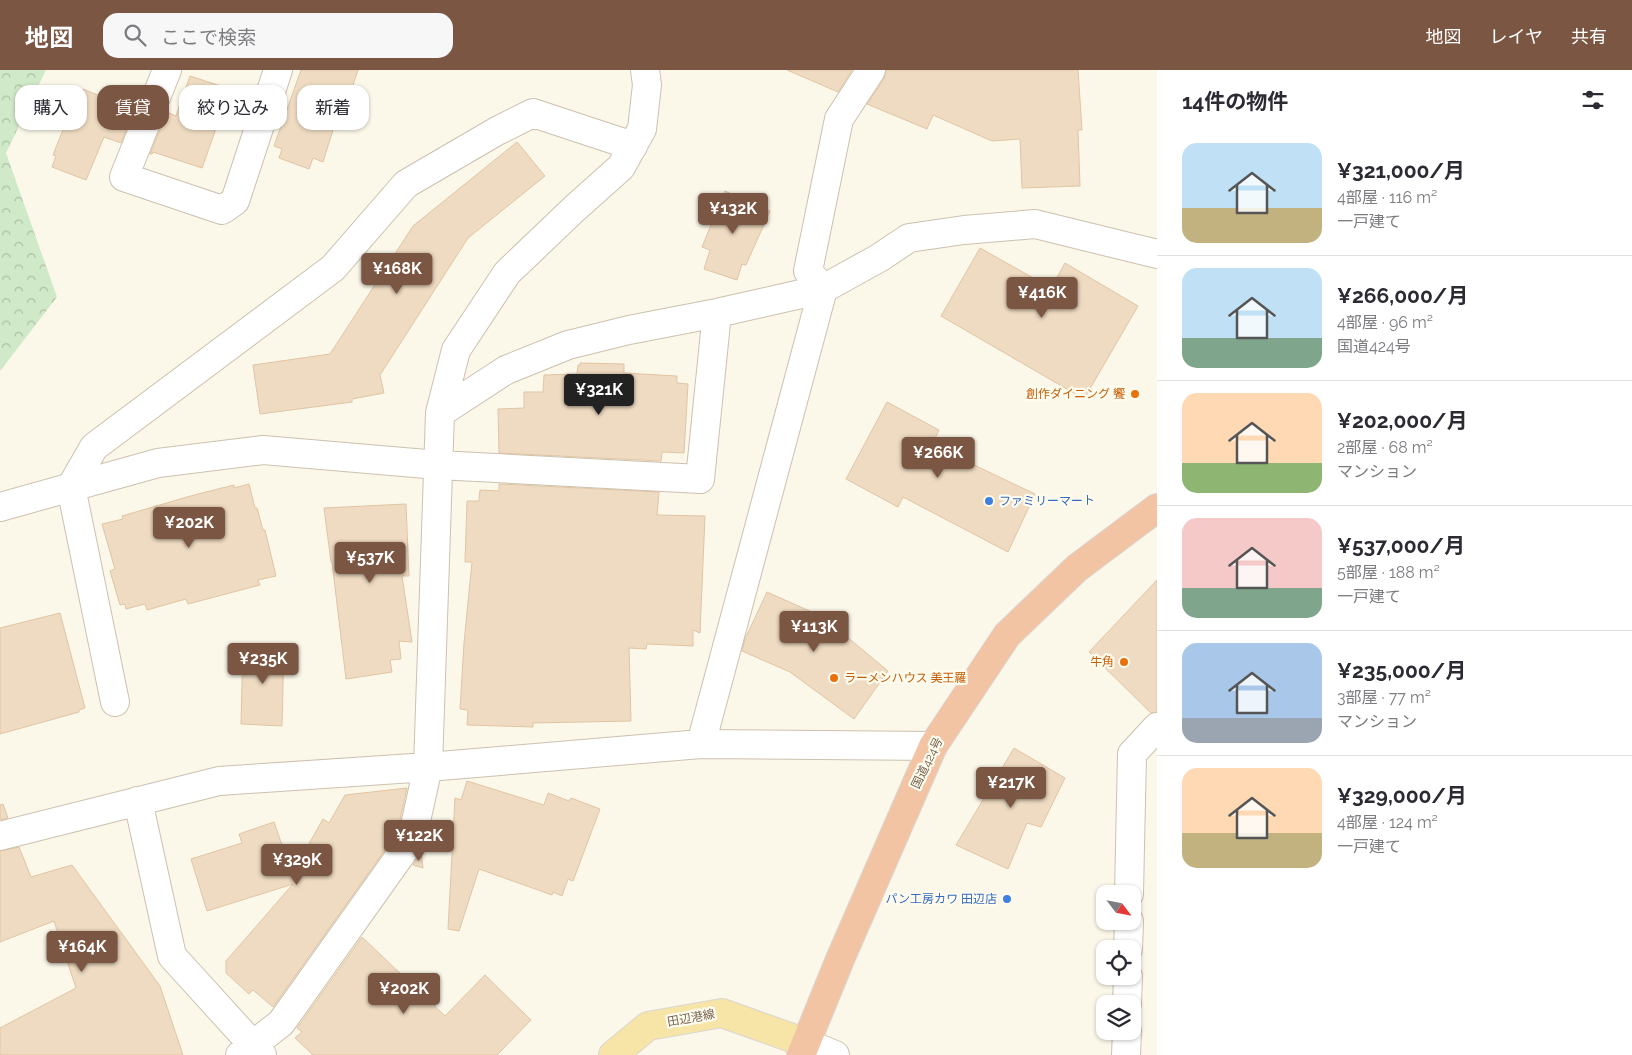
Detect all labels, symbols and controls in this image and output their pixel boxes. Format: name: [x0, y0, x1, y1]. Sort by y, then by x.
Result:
search box: [103, 13, 453, 58]
icon: search: [121, 21, 149, 49]
text: 地図: [25, 23, 73, 52]
text: ここで検索: [161, 26, 256, 48]
text: 地図: [1426, 26, 1462, 47]
text: レイヤ: [1490, 26, 1543, 47]
text: 共有: [1571, 26, 1607, 47]
chip: 購入: [15, 85, 87, 130]
chip: 賃貸: [97, 85, 169, 130]
chip: 絞り込み: [179, 85, 287, 130]
chip: 新着: [297, 85, 369, 130]
icon: filters: [1579, 86, 1607, 114]
text: 14件の物件: [1182, 89, 1288, 114]
text: ¥321,000/月: [1337, 158, 1465, 183]
icon: home: [1222, 163, 1282, 223]
text: 4部屋 · 116 m²: [1337, 188, 1437, 207]
pin: ¥132K: [698, 192, 768, 235]
text: ¥132K: [709, 199, 757, 218]
text: 一戸建て: [1337, 212, 1401, 231]
pin: ¥168K: [362, 252, 432, 295]
text: ¥168K: [372, 259, 422, 278]
pin: ¥416K: [1007, 276, 1077, 319]
text: ¥416K: [1018, 283, 1066, 302]
text: ¥266,000/月: [1337, 283, 1468, 308]
icon: home: [1222, 288, 1282, 348]
text: 4部屋 · 96 m²: [1337, 313, 1433, 332]
text: 国道424号: [1337, 337, 1411, 356]
pin: ¥321K: [564, 374, 634, 416]
text: ¥321K: [575, 380, 623, 399]
place label: 創作ダイニング 饗: [1026, 387, 1125, 401]
marker: 創作ダイニング 饗: [1129, 388, 1141, 400]
text: ¥202,000/月: [1337, 408, 1468, 433]
icon: home: [1222, 413, 1282, 473]
pin: ¥266K: [903, 436, 973, 479]
text: 2部屋 · 68 m²: [1337, 438, 1433, 457]
text: ¥266K: [913, 443, 963, 462]
text: マンション: [1337, 462, 1417, 481]
place label: ファミリーマート: [999, 494, 1095, 508]
marker: ファミリーマート: [983, 495, 995, 507]
pin: ¥202K: [154, 506, 224, 549]
text: ¥202K: [164, 513, 214, 532]
text: ¥537,000/月: [1337, 533, 1465, 558]
icon: home: [1222, 538, 1282, 598]
pin: ¥537K: [335, 542, 405, 584]
text: ¥537K: [346, 548, 394, 567]
text: 5部屋 · 188 m²: [1337, 563, 1440, 582]
text: 一戸建て: [1337, 587, 1401, 606]
pin: ¥113K: [779, 610, 849, 653]
text: ¥113K: [791, 617, 837, 636]
pin: ¥235K: [228, 642, 298, 685]
text: ¥235K: [239, 649, 287, 668]
place label: 牛角: [1090, 655, 1114, 669]
marker: 牛角: [1118, 656, 1130, 668]
text: ¥235,000/月: [1337, 658, 1466, 683]
icon: home: [1222, 663, 1282, 723]
place label: ラーメンハウス 美王羅: [844, 671, 967, 685]
marker: ラーメンハウス 美王羅: [828, 672, 840, 684]
text: 3部屋 · 77 m²: [1337, 688, 1431, 707]
text: マンション: [1337, 712, 1417, 731]
street label: 国道424号: [909, 735, 945, 791]
pin: ¥217K: [976, 766, 1046, 809]
text: ¥217K: [987, 773, 1035, 792]
text: ¥329,000/月: [1337, 783, 1467, 808]
icon: home: [1222, 788, 1282, 848]
text: 4部屋 · 124 m²: [1337, 813, 1438, 832]
pin: ¥122K: [384, 820, 454, 862]
text: ¥122K: [395, 826, 443, 845]
text: 一戸建て: [1337, 837, 1401, 856]
pin: ¥329K: [262, 844, 332, 886]
text: ¥329K: [272, 850, 322, 869]
north arrow: [1096, 885, 1141, 930]
map controls: [1096, 885, 1141, 1040]
place label: パン工房カワ 田辺店: [885, 892, 997, 906]
marker: パン工房カワ 田辺店: [1001, 893, 1013, 905]
pin: ¥164K: [47, 930, 117, 973]
text: ¥164K: [58, 937, 106, 956]
button: locate: [1096, 940, 1141, 985]
pin: ¥202K: [369, 972, 439, 1015]
text: ¥202K: [379, 979, 429, 998]
button: layers: [1096, 995, 1141, 1040]
street label: 田辺港線: [666, 1007, 716, 1029]

